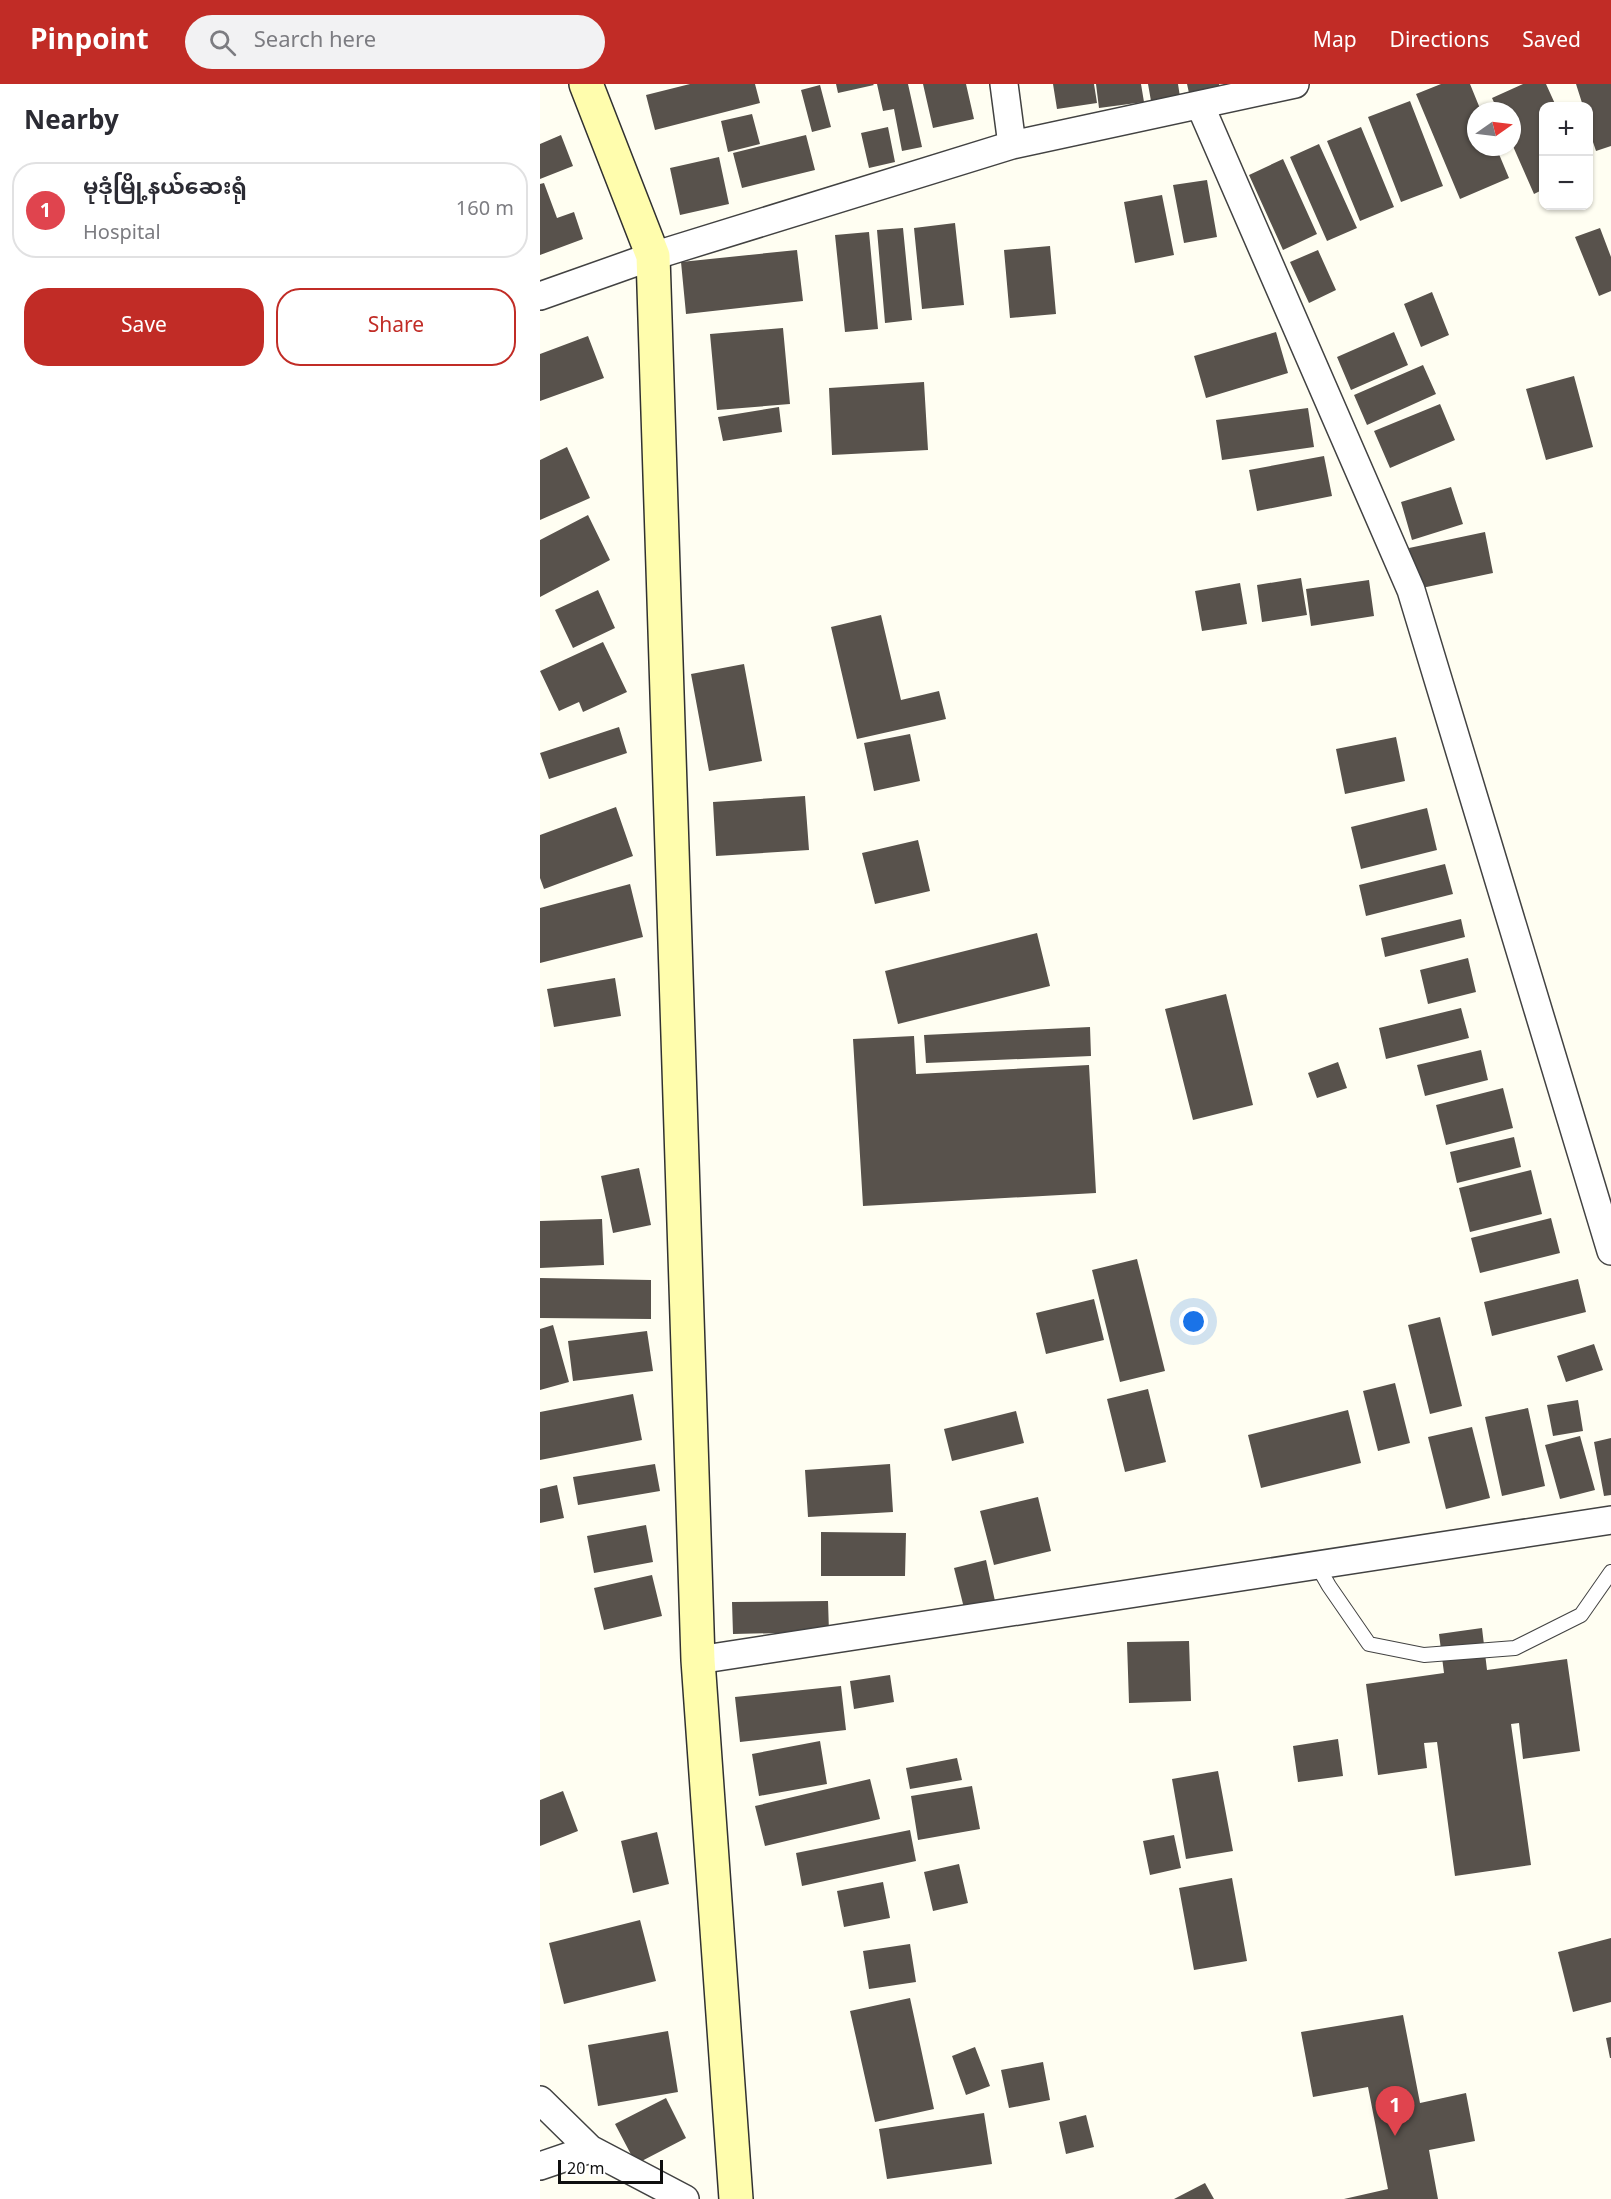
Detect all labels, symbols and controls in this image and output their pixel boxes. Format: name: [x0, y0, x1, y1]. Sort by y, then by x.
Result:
text: Pinpoint: [30, 12, 149, 73]
search box: [185, 15, 605, 69]
text: Search here: [254, 18, 376, 66]
text: Map: [1313, 19, 1357, 65]
text: Directions: [1390, 19, 1489, 65]
text: Saved: [1522, 19, 1581, 65]
icon: search: [206, 26, 239, 59]
text: Nearby: [24, 95, 119, 151]
north arrow: [1467, 102, 1521, 156]
map controls: [1539, 102, 1593, 210]
button: +: [1539, 102, 1593, 156]
button: −: [1539, 156, 1593, 210]
text: မုဒုံမြို့နယ်ဆေးရုံ: [83, 165, 247, 213]
text: 160 m: [456, 189, 514, 232]
text: 1: [40, 191, 51, 234]
text: Hospital: [83, 213, 161, 256]
button: Save: [24, 288, 264, 366]
button: Share: [276, 288, 516, 366]
your location: [1179, 1307, 1208, 1336]
pin: 1: [1376, 2086, 1414, 2136]
text: 20 m: [567, 2153, 604, 2188]
scale bar: [558, 2157, 663, 2184]

